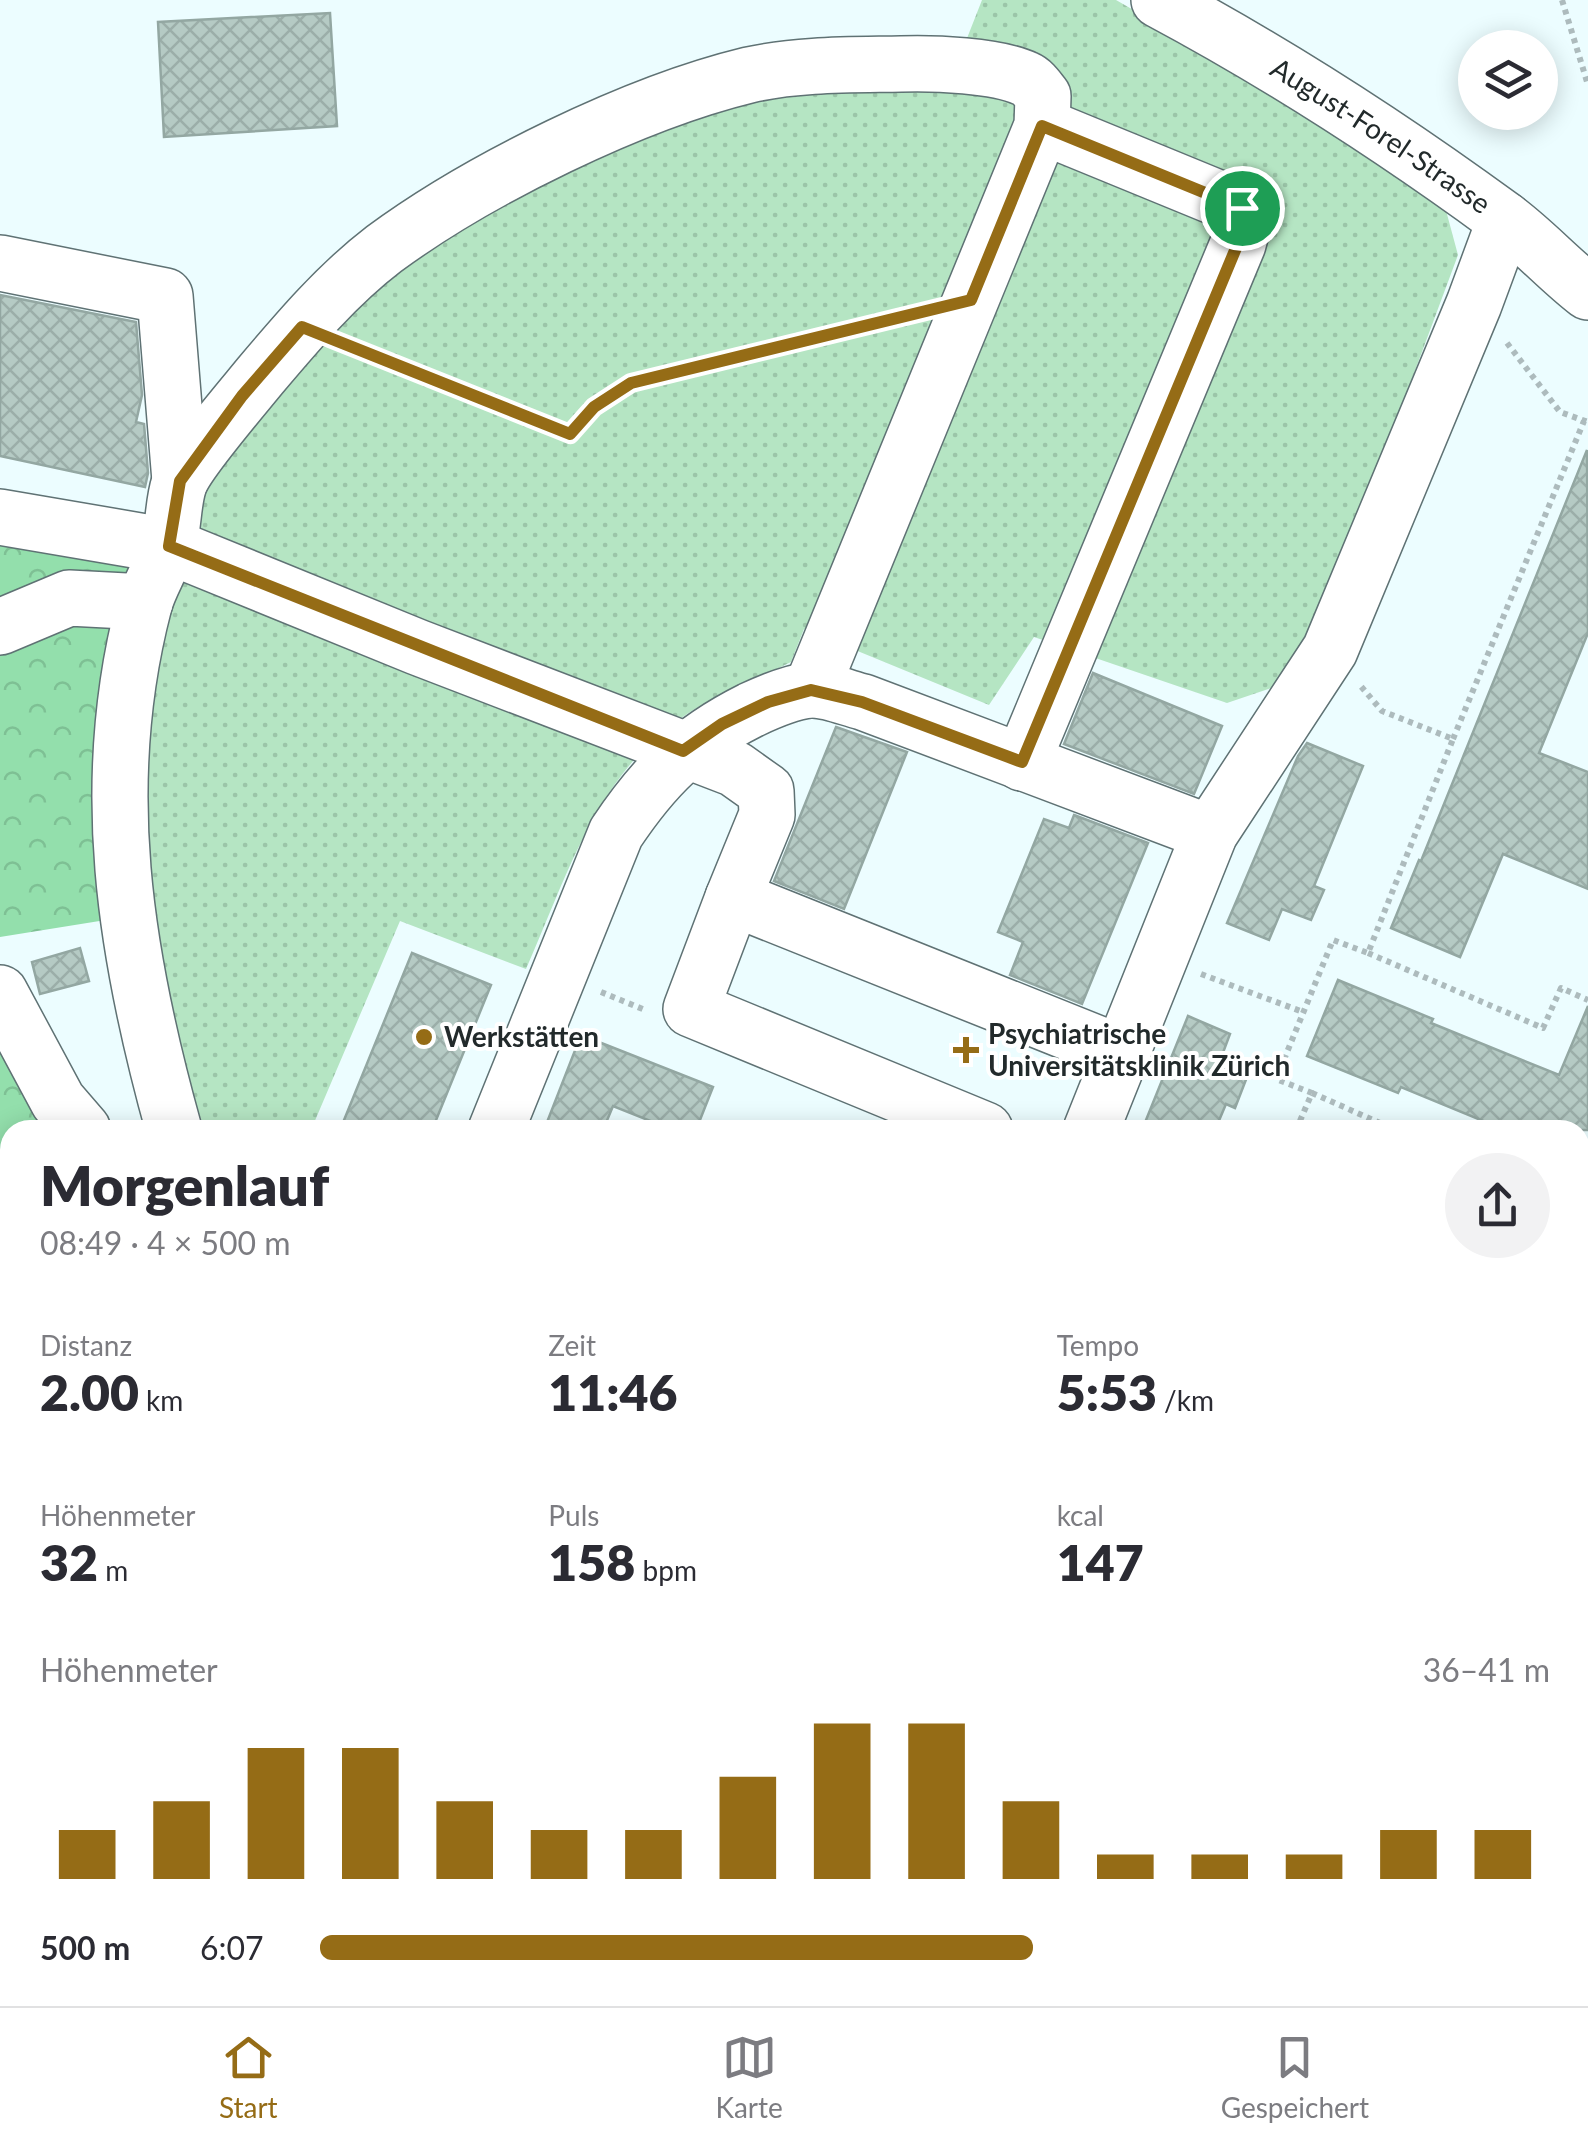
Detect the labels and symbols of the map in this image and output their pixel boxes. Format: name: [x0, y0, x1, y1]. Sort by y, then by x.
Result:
street label: August-Forel-Strasse: [1265, 50, 1498, 220]
pin: [1200, 166, 1285, 251]
place label: Psychiatrische Universitätsklinik Zürich: [988, 1016, 1290, 1082]
place label: Werkstätten: [444, 1019, 599, 1053]
marker: Werkstätten: [413, 1026, 435, 1048]
marker: Psychiatrische Universitätsklinik Zürich: [953, 1037, 979, 1063]

